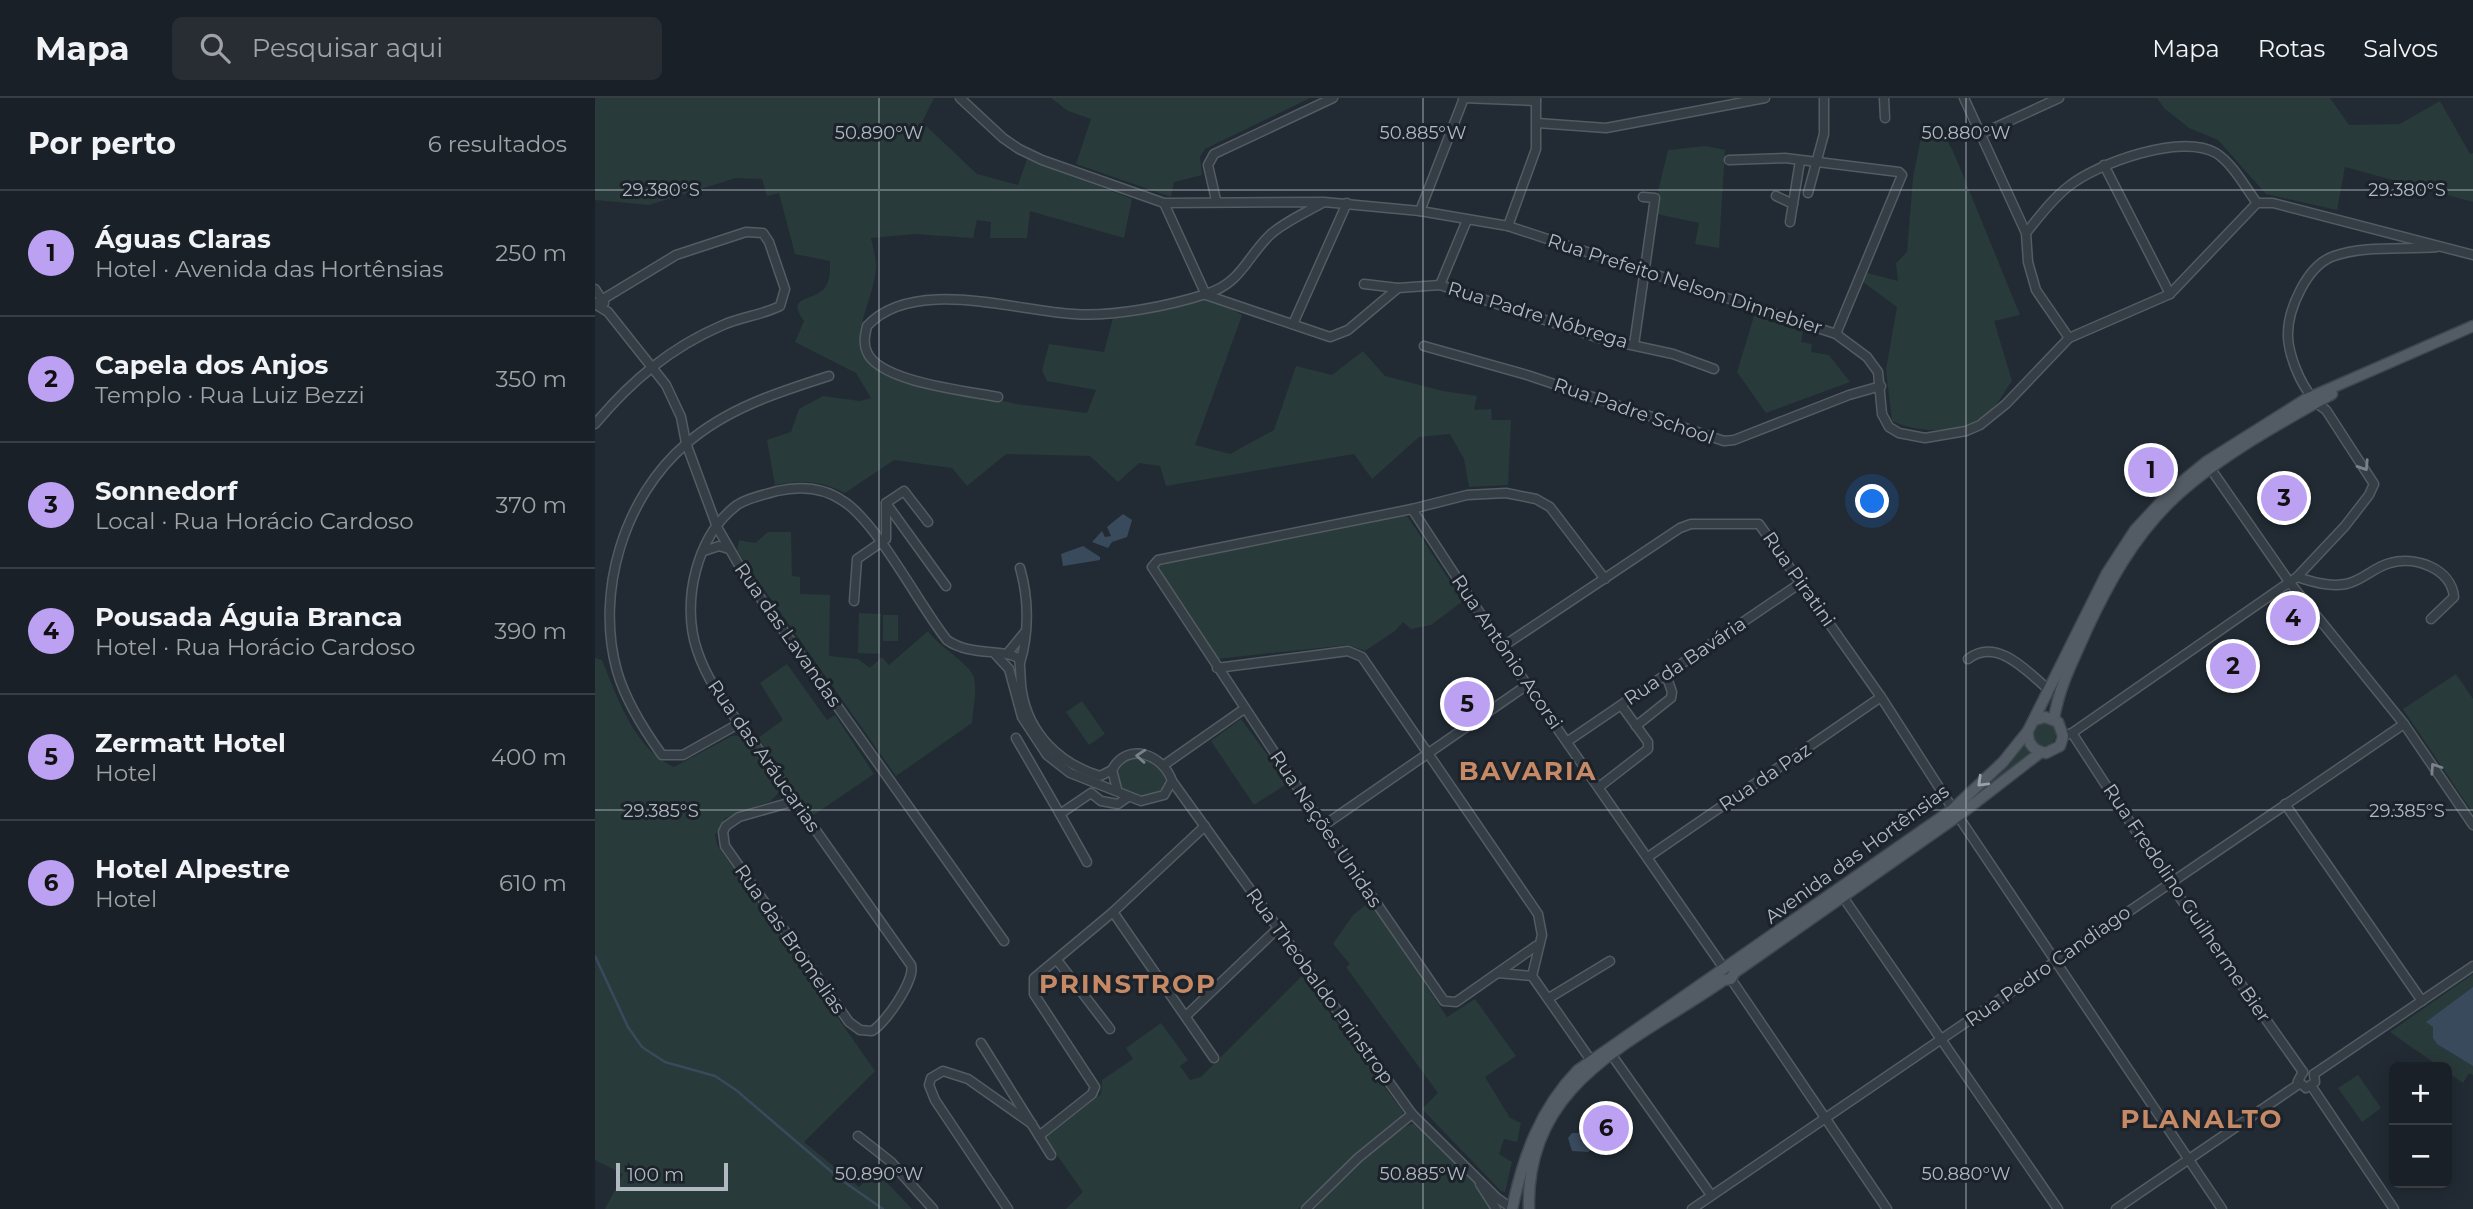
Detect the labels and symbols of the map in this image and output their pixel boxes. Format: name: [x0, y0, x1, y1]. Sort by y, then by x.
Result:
text: 50.890°W: [835, 122, 923, 144]
text: 50.885°W: [1380, 122, 1466, 144]
text: 50.880°W: [1922, 122, 2010, 144]
text: 29.380°S: [622, 179, 700, 201]
text: 29.380°S: [2368, 179, 2446, 201]
street label: Rua Prefeito Nelson Dinnebier: [1545, 229, 1825, 339]
street label: Rua Padre Nóbrega: [1445, 277, 1631, 353]
street label: Rua Padre School: [1551, 373, 1717, 449]
pin: 1: [2128, 444, 2174, 496]
one-way arrow: [2355, 459, 2368, 472]
pin: 3: [2261, 472, 2307, 524]
your location: [1855, 484, 1889, 518]
street label: Rua Piratini: [1758, 527, 1840, 631]
street label: Rua das Lavandas: [730, 559, 846, 711]
street label: Rua Antônio Acorsi: [1447, 570, 1567, 734]
pin: 4: [2270, 592, 2316, 644]
street label: Rua da Bavária: [1620, 612, 1750, 710]
pin: 2: [2210, 640, 2256, 692]
street label: Rua das Aráucarias: [703, 675, 825, 837]
pin: 5: [1444, 678, 1490, 730]
street label: Rua da Paz: [1715, 738, 1815, 816]
street label: Rua Nações Unidas: [1265, 746, 1387, 912]
one-way arrow: [1135, 749, 1146, 764]
district label: BAVARIA: [1459, 755, 1597, 787]
one-way arrow: [2430, 763, 2443, 776]
one-way arrow: [1977, 773, 1990, 786]
street label: Rua Fredolino Guilherme Bier: [2098, 779, 2276, 1027]
street label: Avenida das Hortênsias: [1761, 780, 1953, 928]
text: 29.385°S: [623, 800, 699, 822]
text: 29.385°S: [2369, 800, 2445, 822]
street label: Rua das Bromelias: [730, 860, 850, 1018]
street label: Rua Theobaldo Prinstrop: [1241, 884, 1399, 1089]
street label: Rua Pedro Candiago: [1961, 900, 2135, 1032]
district label: PRINSTROP: [1039, 968, 1217, 1000]
pin: 6: [1583, 1102, 1629, 1154]
district label: PLANALTO: [2121, 1103, 2283, 1135]
scale bar: [616, 1160, 728, 1192]
text: 50.890°W: [835, 1163, 923, 1185]
text: 50.885°W: [1380, 1163, 1466, 1185]
text: 50.880°W: [1922, 1163, 2010, 1185]

